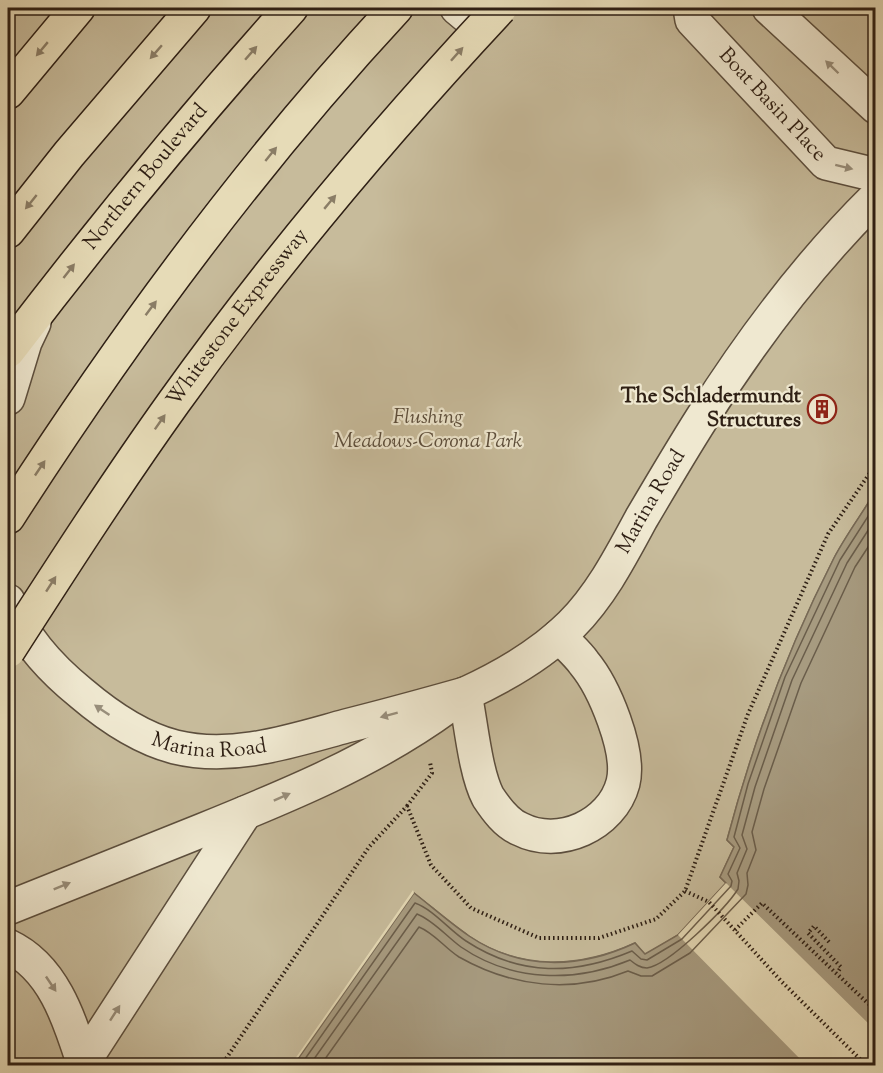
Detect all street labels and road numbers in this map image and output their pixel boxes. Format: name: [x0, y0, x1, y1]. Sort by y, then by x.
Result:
street label: Boat Basin Place: [711, 42, 833, 169]
street label: Northern Boulevard: [77, 97, 216, 257]
street label: Whitestone Expressway: [160, 222, 316, 413]
street label: Marina Road: [610, 444, 694, 560]
street label: Marina Road: [147, 725, 269, 767]

